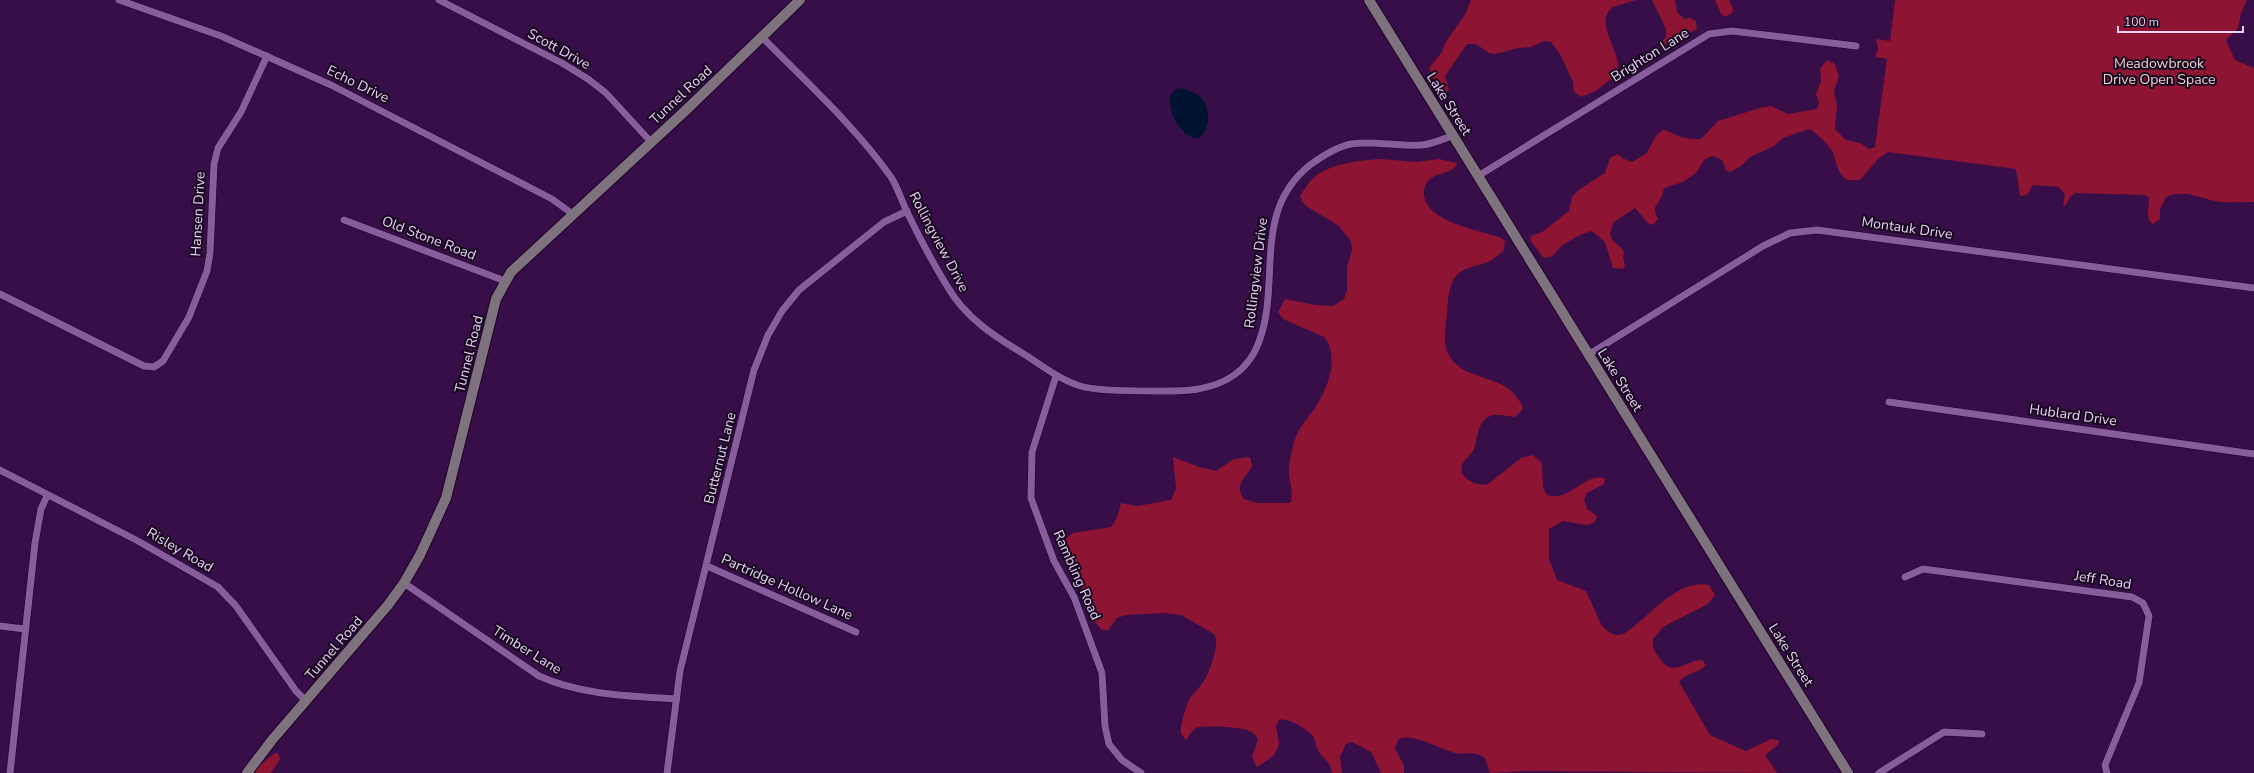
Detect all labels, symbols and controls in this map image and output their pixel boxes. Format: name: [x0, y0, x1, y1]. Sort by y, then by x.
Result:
scale bar: [2118, 8, 2243, 34]
text: 100 m: [2124, 14, 2159, 30]
street label: Scott Drive: [524, 24, 594, 74]
street label: Brighton Lane: [1607, 24, 1693, 86]
park label: Meadowbrook Drive Open Space: [2103, 54, 2215, 89]
street label: Echo Drive: [324, 61, 392, 107]
street label: Tunnel Road: [646, 61, 716, 129]
street label: Lake Street: [1422, 69, 1476, 139]
street label: Hansen Drive: [186, 171, 210, 257]
street label: Rollingview Drive: [905, 189, 973, 295]
street label: Old Stone Road: [379, 211, 479, 265]
street label: Montauk Drive: [1860, 212, 1954, 244]
street label: Rollingview Drive: [1240, 217, 1272, 329]
street label: Tunnel Road: [450, 313, 488, 395]
street label: Lake Street: [1593, 345, 1647, 415]
street label: Hublard Drive: [2028, 399, 2118, 431]
street label: Butternut Lane: [699, 410, 741, 506]
street label: Risley Road: [143, 523, 217, 577]
street label: Rambling Road: [1049, 527, 1105, 623]
street label: Partridge Hollow Lane: [718, 549, 856, 625]
street label: Jeff Road: [2072, 566, 2133, 594]
street label: Tunnel Road: [301, 612, 367, 684]
street label: Lake Street: [1764, 620, 1818, 690]
street label: Timber Lane: [489, 621, 565, 679]

